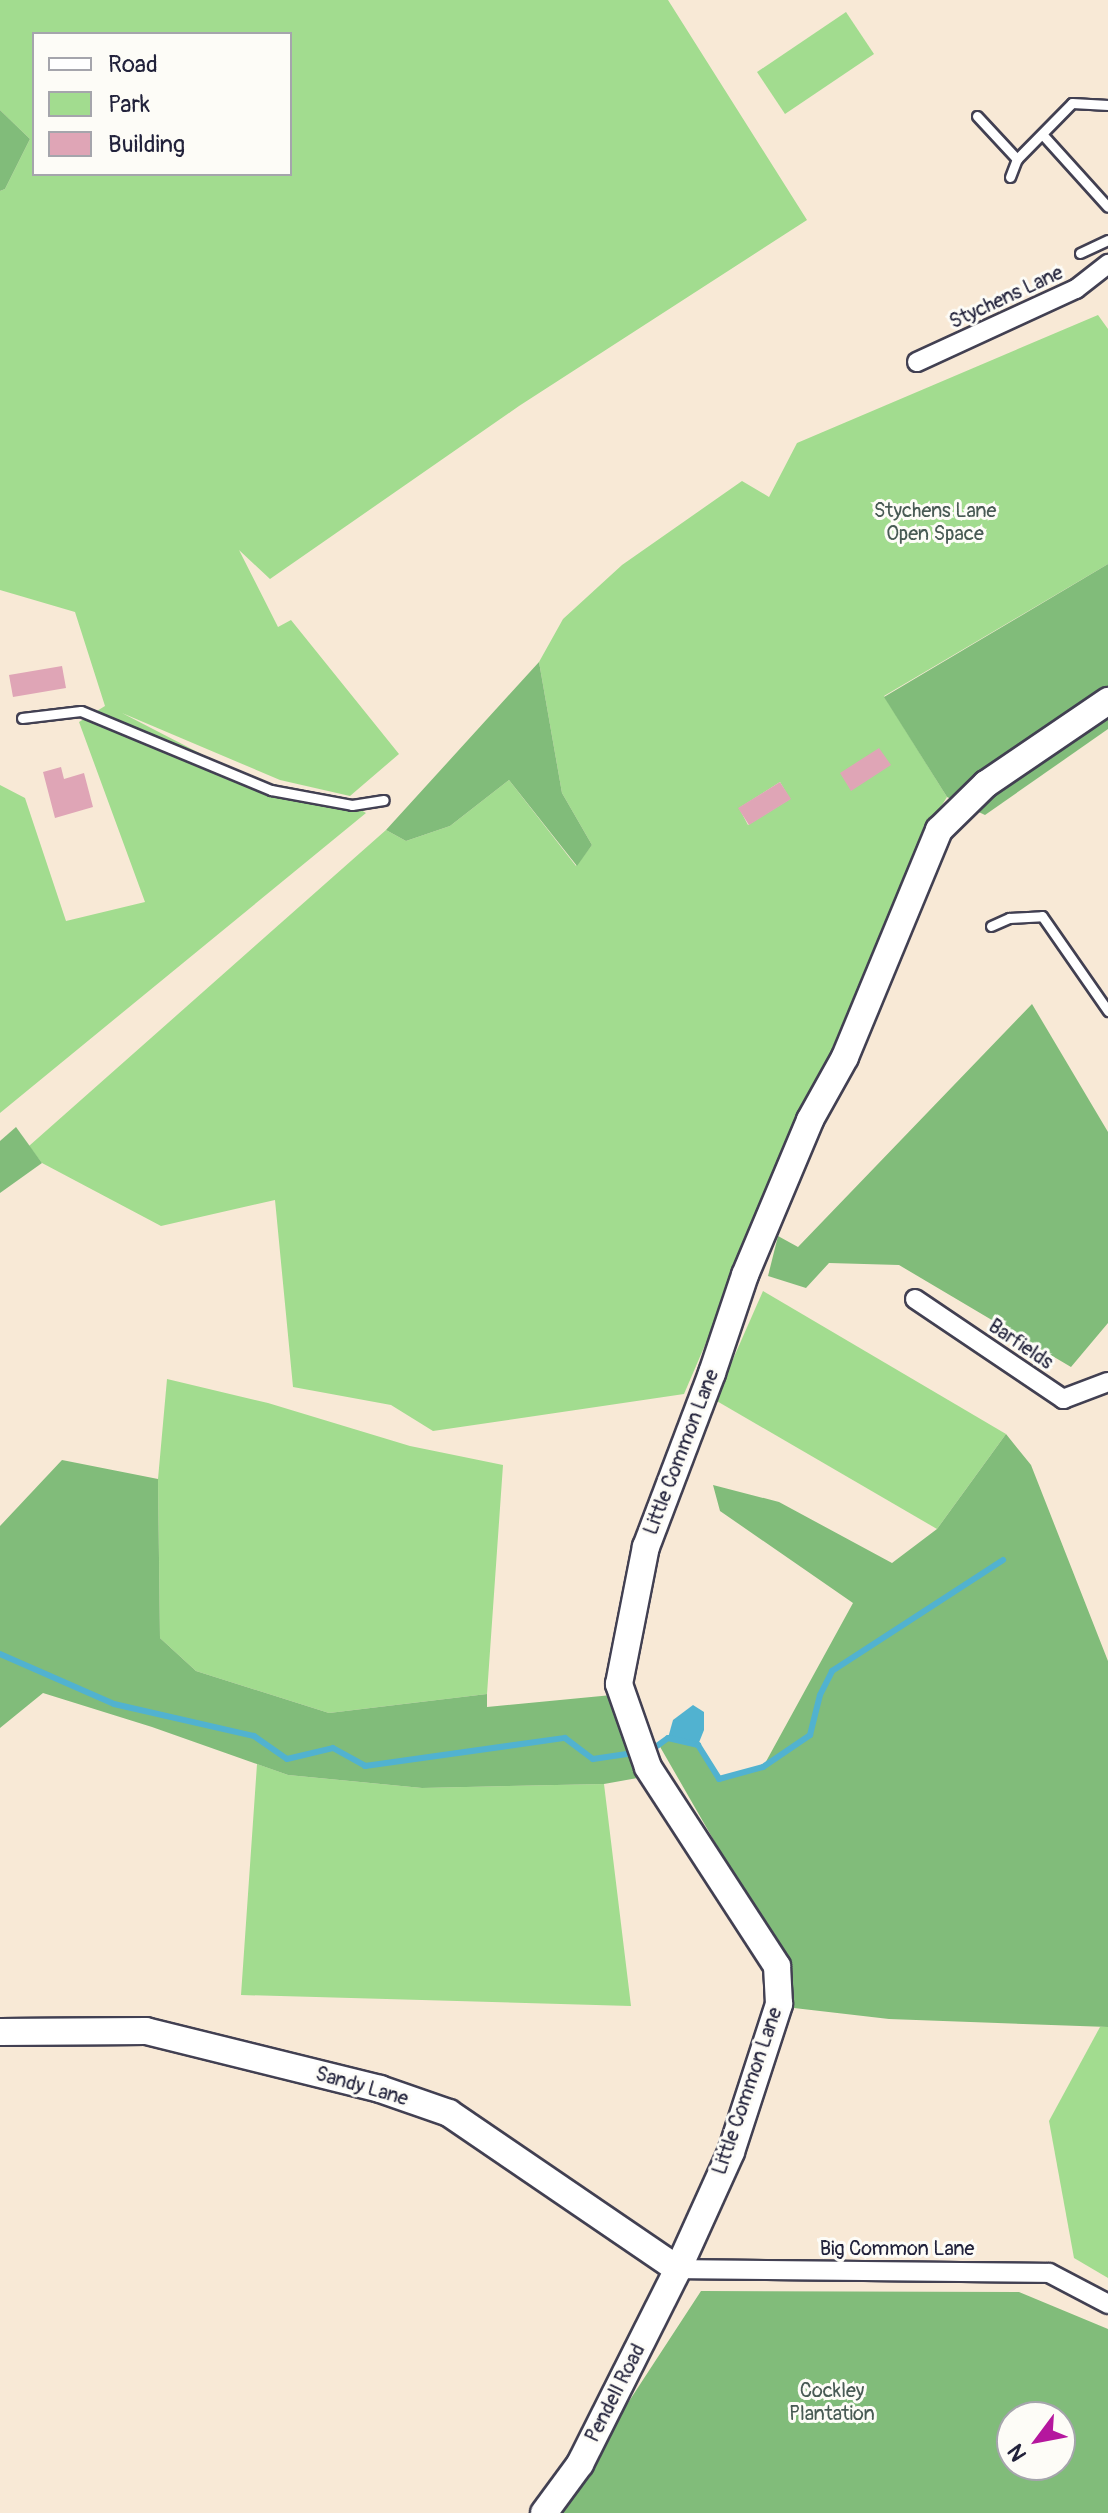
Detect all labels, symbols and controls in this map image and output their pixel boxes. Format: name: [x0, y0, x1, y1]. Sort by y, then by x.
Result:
legend: [32, 32, 292, 176]
text: Road: [108, 50, 158, 79]
text: Park: [108, 90, 150, 119]
text: Building: [108, 130, 185, 159]
street label: Stychens Lane: [945, 260, 1067, 334]
park label: Stychens Lane Open Space: [874, 498, 996, 545]
street label: Barfields: [984, 1314, 1058, 1374]
street label: Little Common Lane: [638, 1366, 724, 1538]
street label: Little Common Lane: [707, 2004, 787, 2178]
street label: Sandy Lane: [313, 2061, 411, 2111]
street label: Big Common Lane: [820, 2236, 974, 2260]
street label: Pendell Road: [580, 2340, 650, 2446]
park label: Cockley Plantation: [789, 2379, 875, 2426]
north arrow: [996, 2401, 1076, 2481]
text: N: [1002, 2439, 1033, 2466]

